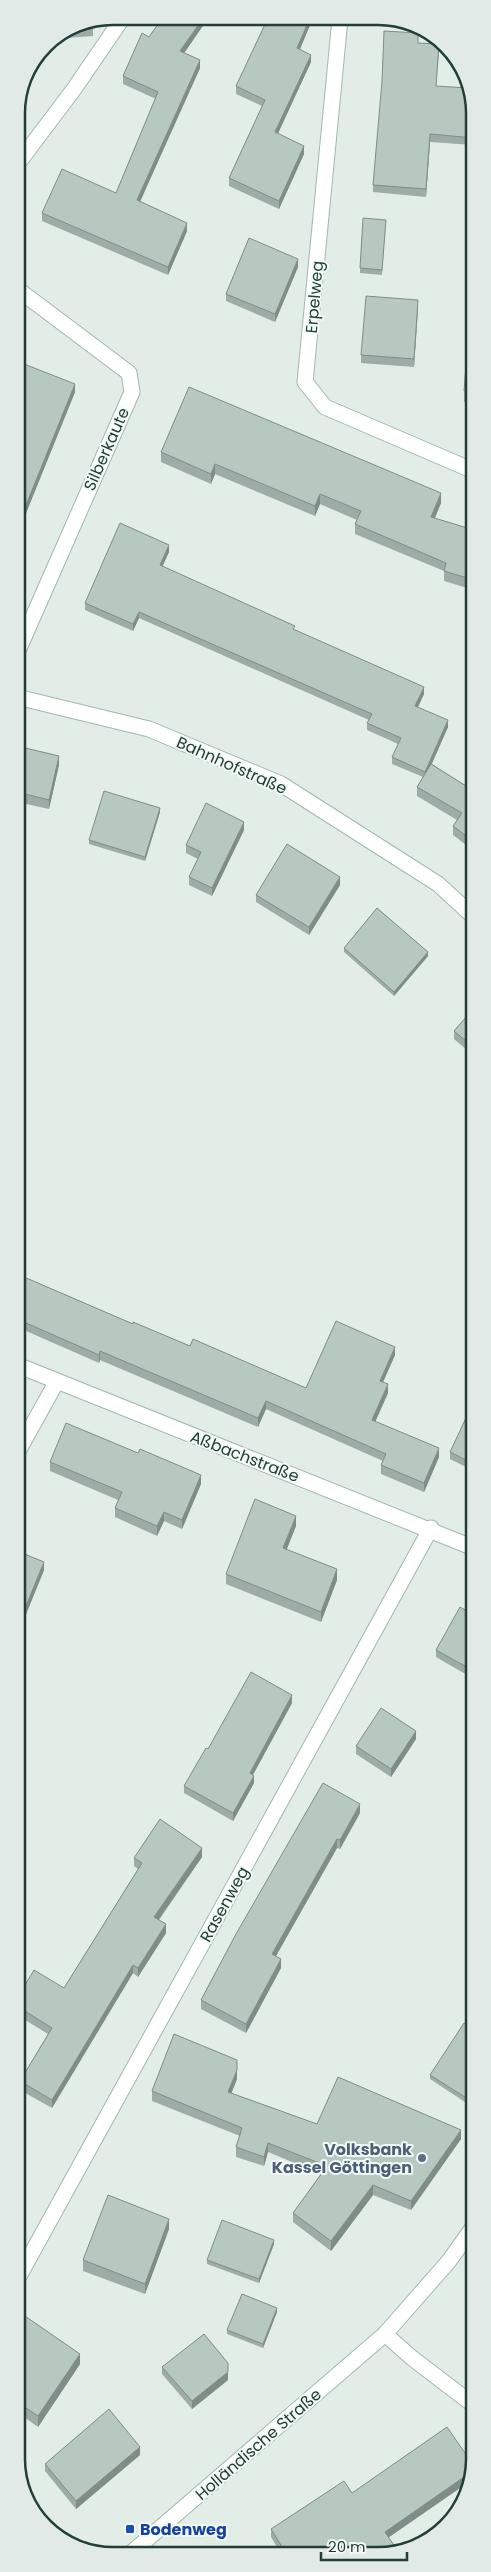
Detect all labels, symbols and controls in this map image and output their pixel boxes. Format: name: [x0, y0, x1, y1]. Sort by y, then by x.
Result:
street label: Erpelweg: [300, 260, 329, 334]
street label: Silberkaute: [78, 404, 135, 495]
street label: Bahnhofstraße: [173, 731, 291, 800]
street label: Aßbachstraße: [187, 1425, 303, 1488]
street label: Rasenweg: [194, 1862, 255, 1946]
place label: Volksbank Kassel Göttingen: [272, 2138, 412, 2179]
marker: Volksbank Kassel Göttingen: [416, 2152, 428, 2164]
street label: Holländische Straße: [190, 2383, 326, 2506]
place label: Bodenweg: [140, 2518, 227, 2541]
marker: Bodenweg: [124, 2523, 136, 2535]
scale bar: [321, 2530, 407, 2562]
text: 20 m: [328, 2536, 366, 2557]

